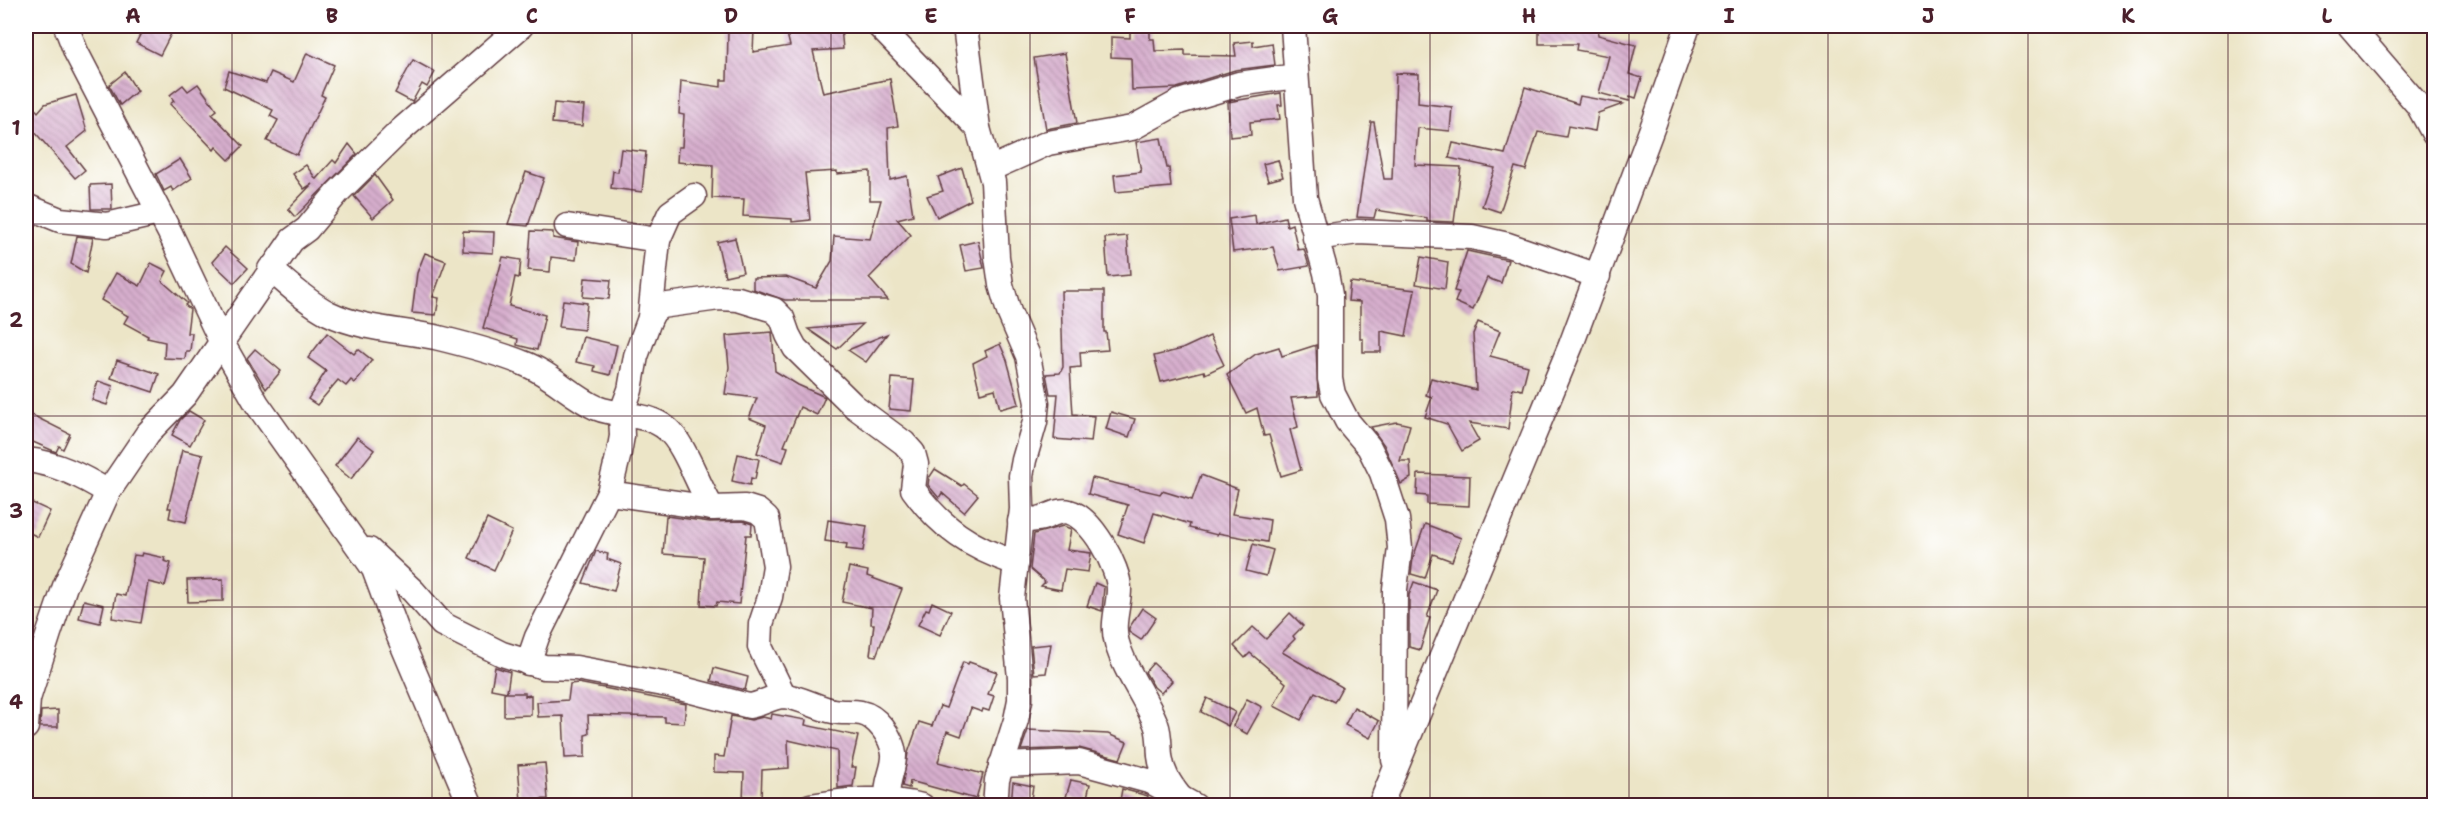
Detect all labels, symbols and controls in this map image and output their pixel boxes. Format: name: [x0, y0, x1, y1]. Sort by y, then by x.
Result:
text: A: [125, 3, 141, 29]
text: B: [326, 3, 338, 29]
text: C: [526, 3, 538, 29]
text: D: [724, 3, 738, 29]
text: E: [924, 3, 938, 29]
text: F: [1124, 3, 1136, 29]
text: G: [1322, 3, 1338, 29]
text: H: [1522, 3, 1536, 29]
text: I: [1723, 3, 1735, 29]
text: J: [1922, 3, 1935, 29]
text: K: [2121, 3, 2135, 29]
text: L: [2322, 3, 2333, 29]
text: 1: [11, 115, 21, 141]
text: 2: [9, 307, 23, 333]
text: 3: [9, 498, 23, 524]
text: 4: [9, 689, 23, 715]

